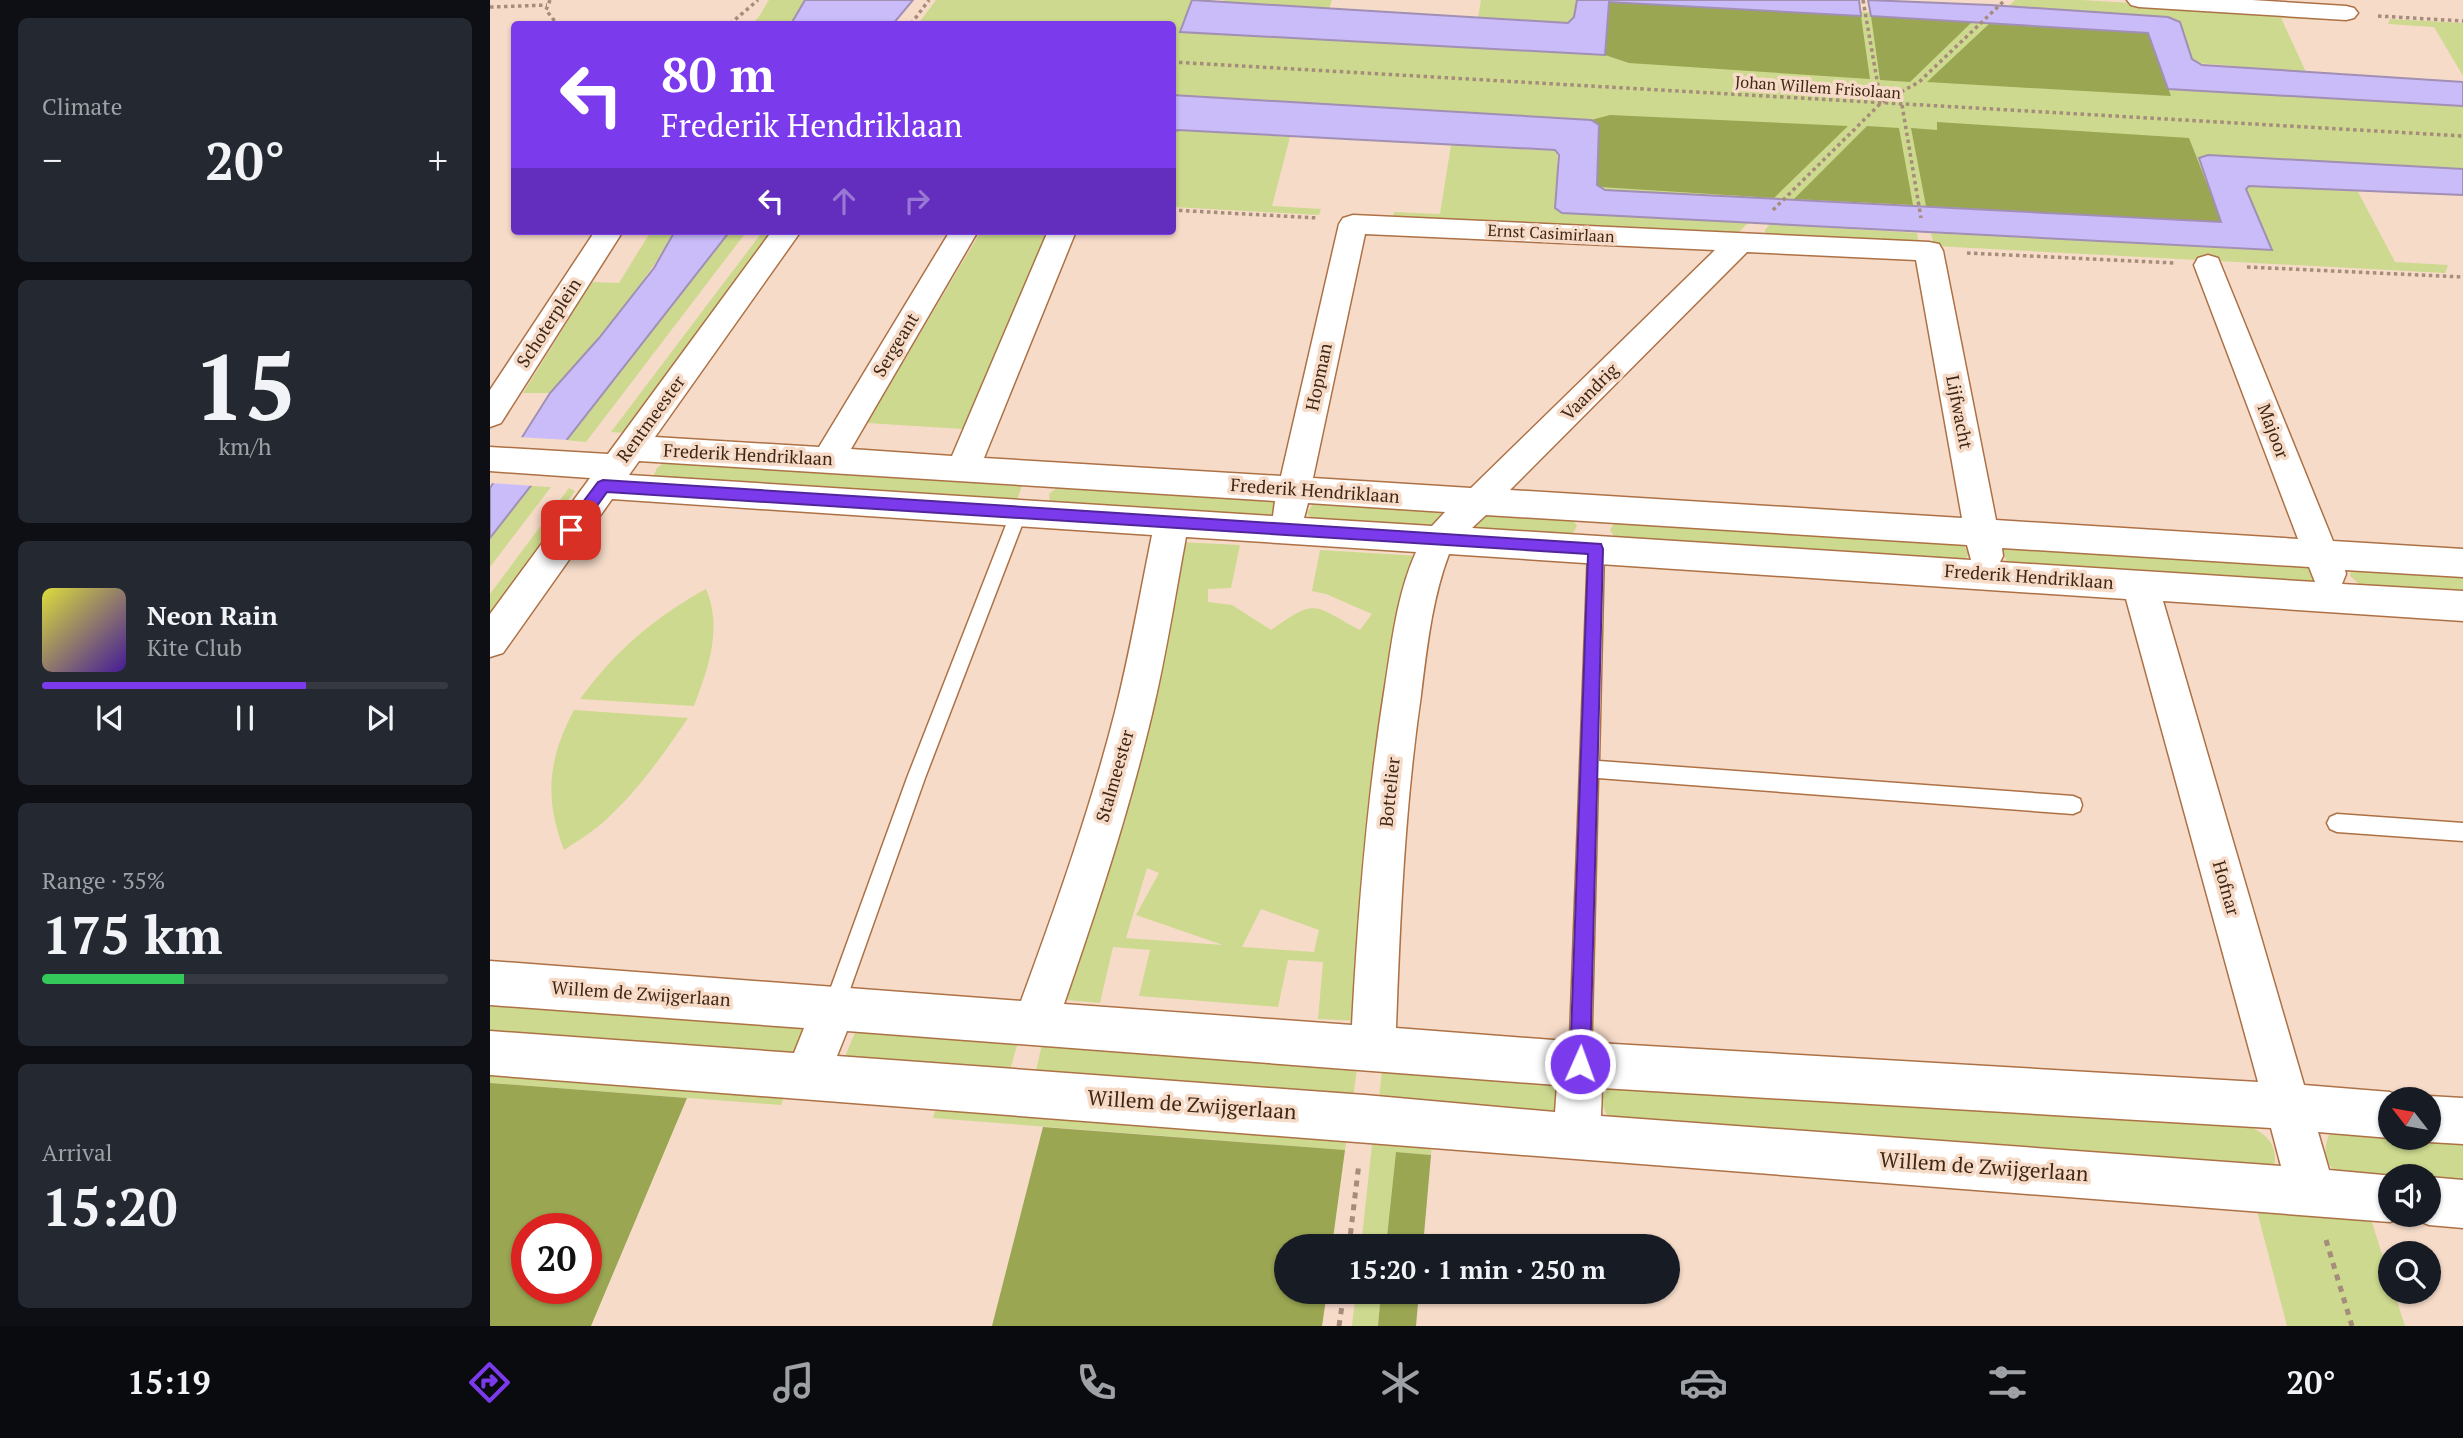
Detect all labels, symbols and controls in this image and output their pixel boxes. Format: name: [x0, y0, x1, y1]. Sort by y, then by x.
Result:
text: 80 m: [661, 41, 775, 106]
icon: left: [546, 49, 637, 140]
street label: Johan Willem Frisolaan: [1734, 70, 1902, 104]
text: Climate: [42, 91, 122, 122]
text: Frederik Hendriklaan: [661, 104, 962, 146]
text: 20°: [205, 126, 285, 195]
text: −: [42, 135, 62, 185]
text: +: [428, 135, 448, 185]
icon: left: [752, 182, 790, 220]
icon: ahead: [825, 182, 863, 220]
icon: right: [898, 182, 936, 220]
street label: Ernst Casimirlaan: [1487, 219, 1616, 247]
street label: Schoterplein: [510, 273, 586, 372]
street label: Sergeant: [867, 308, 924, 381]
text: 15: [194, 325, 296, 446]
street label: Hopman: [1299, 340, 1337, 413]
street label: Vaandrig: [1556, 357, 1623, 425]
street label: Rentmeester: [611, 370, 690, 467]
street label: Lijfwacht: [1941, 373, 1979, 451]
street label: Majoor: [2253, 400, 2295, 461]
text: km/h: [218, 431, 272, 462]
street label: Frederik Hendriklaan: [663, 438, 834, 470]
street label: Frederik Hendriklaan: [1230, 472, 1401, 508]
pin: [541, 500, 601, 560]
icon: arrive: [552, 511, 590, 549]
street label: Frederik Hendriklaan: [1944, 558, 2115, 594]
text: Neon Rain: [147, 598, 278, 632]
text: Kite Club: [147, 632, 242, 663]
icon: previous: [91, 699, 129, 737]
icon: pause: [226, 699, 264, 737]
icon: next: [361, 699, 399, 737]
street label: Stalmeester: [1089, 727, 1139, 825]
street label: Bottelier: [1373, 756, 1405, 828]
street label: Hofnar: [2208, 858, 2246, 918]
text: Range · 35%: [42, 865, 165, 896]
text: 175 km: [42, 900, 223, 969]
street label: Willem de Zwijgerlaan: [551, 975, 732, 1011]
position arrow: [1543, 1027, 1617, 1101]
street label: Willem de Zwijgerlaan: [1087, 1083, 1298, 1125]
north arrow: [2378, 1087, 2441, 1150]
map controls: [2378, 1087, 2441, 1304]
text: Arrival: [42, 1137, 113, 1168]
street label: Willem de Zwijgerlaan: [1879, 1145, 2090, 1187]
button: sound: [2378, 1164, 2441, 1227]
text: 15:20: [42, 1172, 177, 1241]
speed limit sign: 20: [511, 1213, 602, 1304]
button: search: [2378, 1241, 2441, 1304]
text: 15:20 · 1 min · 250 m: [1348, 1252, 1606, 1286]
icon: directions: [465, 1358, 514, 1407]
icon: music: [769, 1358, 818, 1407]
icon: phone: [1072, 1358, 1121, 1407]
icon: climate: [1376, 1358, 1425, 1407]
icon: car: [1679, 1358, 1728, 1407]
icon: filters: [1983, 1358, 2032, 1407]
text: 15:19: [127, 1361, 211, 1403]
text: 20°: [2286, 1361, 2336, 1403]

